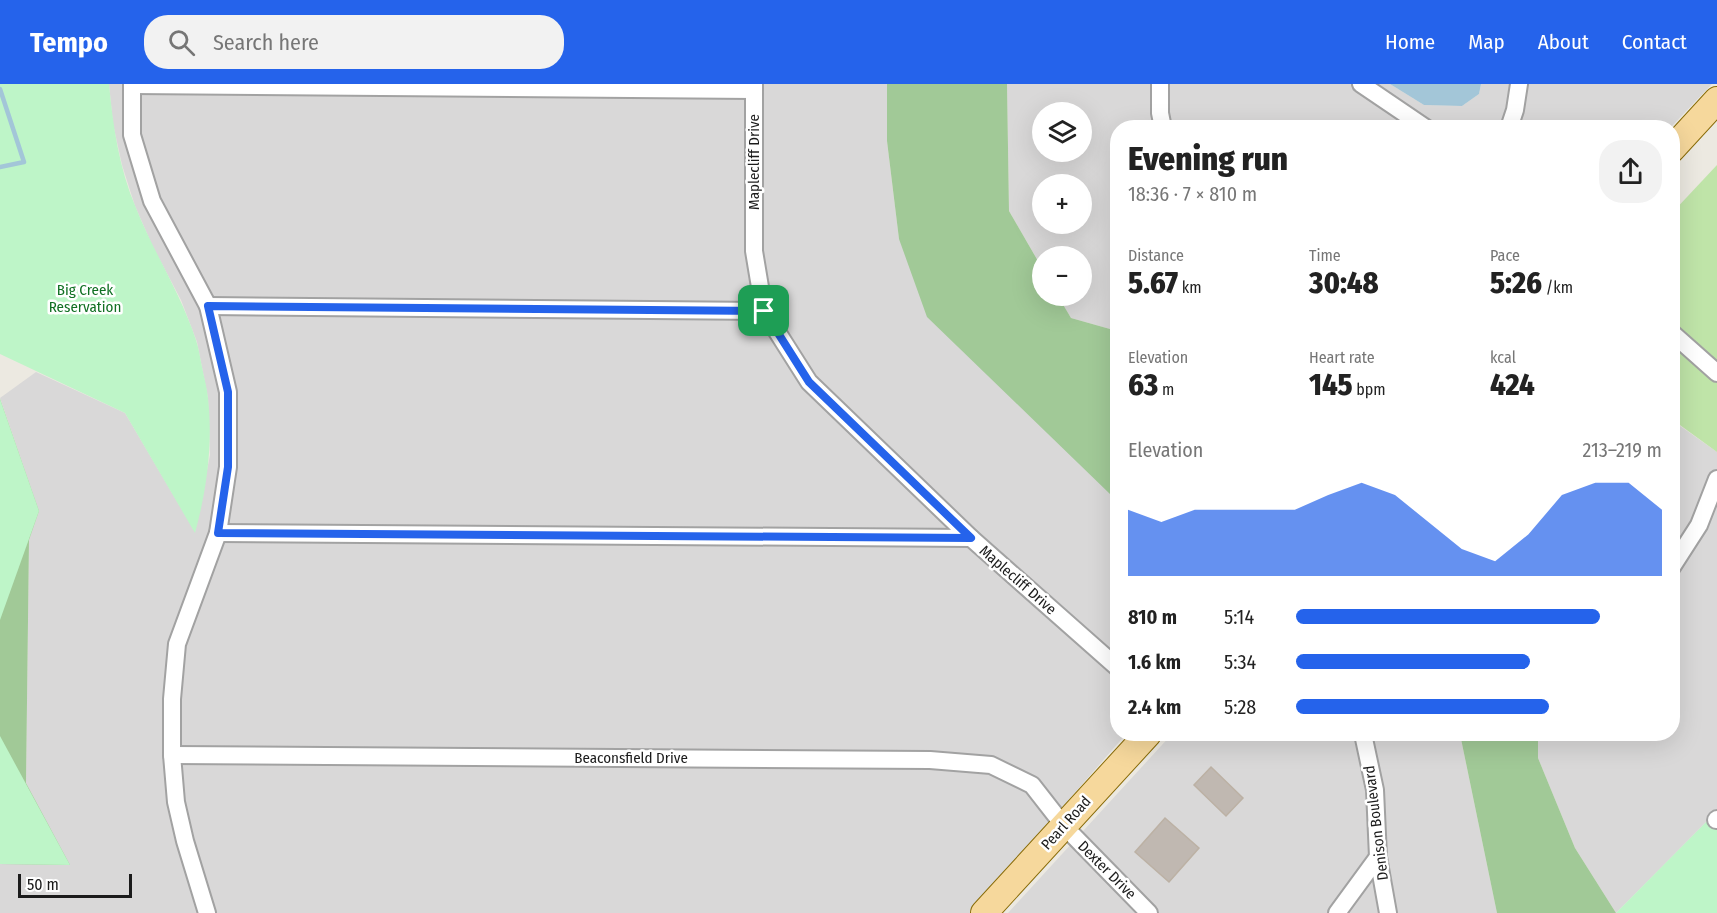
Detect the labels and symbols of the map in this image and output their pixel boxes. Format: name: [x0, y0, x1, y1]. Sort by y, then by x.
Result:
street label: Maplecliff Drive: [745, 114, 763, 210]
park label: Big Creek Reservation: [49, 281, 121, 316]
pin: [738, 285, 789, 336]
street label: Maplecliff Drive: [976, 542, 1060, 618]
street label: Beaconsfield Drive: [574, 749, 688, 767]
street label: Denison Boulevard: [1360, 765, 1392, 881]
street label: Pearl Road: [1037, 793, 1095, 853]
street label: Dexter Drive: [1074, 837, 1140, 903]
scale bar: [18, 871, 132, 898]

